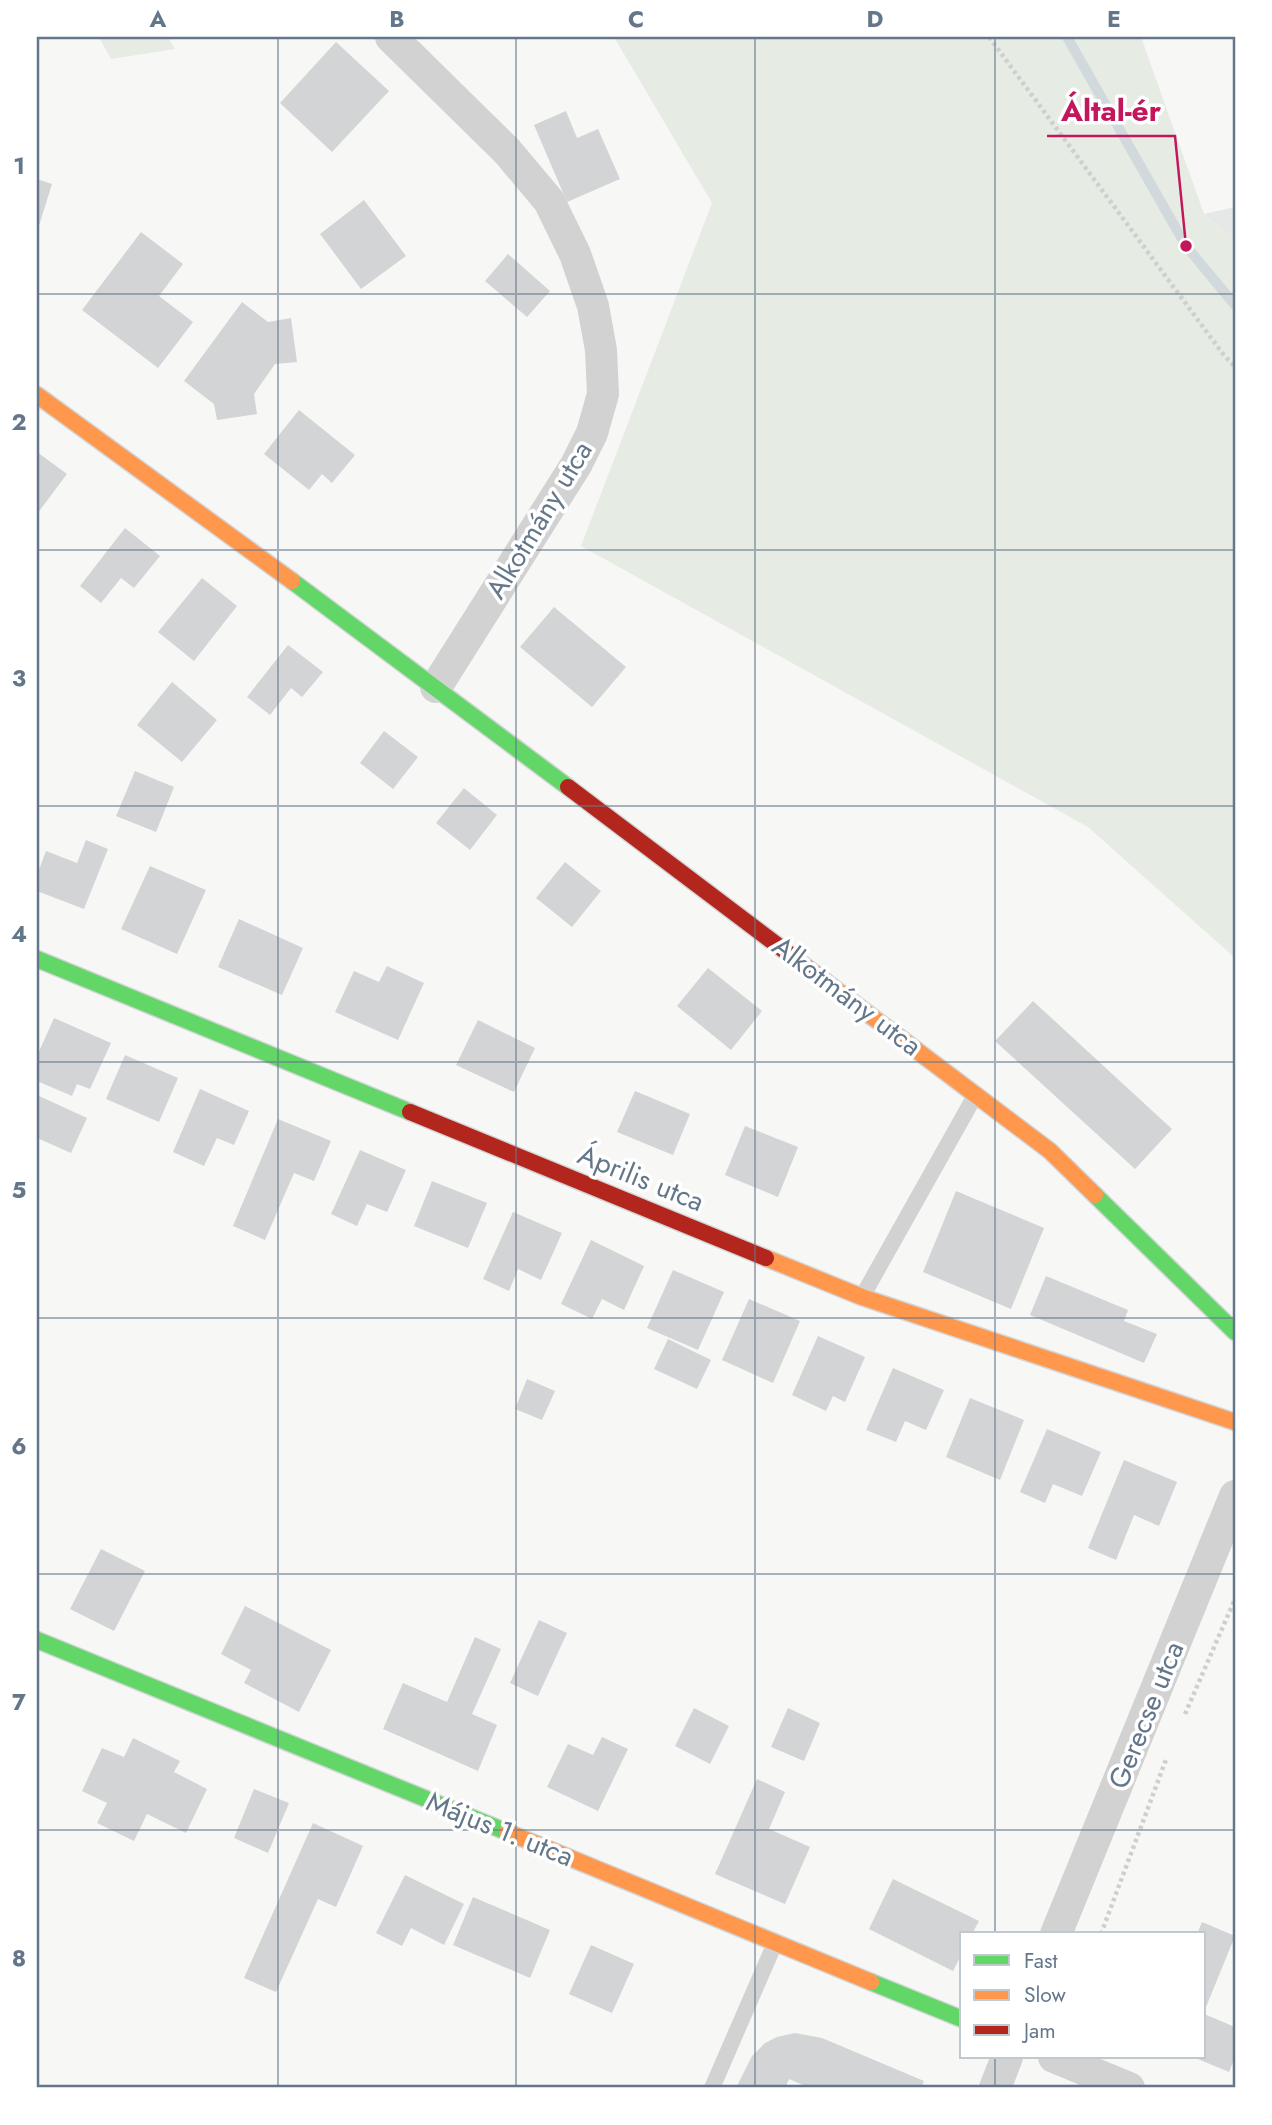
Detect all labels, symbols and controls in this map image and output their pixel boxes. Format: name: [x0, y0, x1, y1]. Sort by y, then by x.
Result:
text: A: [149, 2, 167, 36]
text: B: [389, 2, 405, 36]
text: C: [628, 2, 644, 36]
text: D: [867, 2, 884, 36]
text: E: [1107, 2, 1121, 36]
callout: Által-ér: [1047, 85, 1175, 136]
text: Által-ér: [1060, 89, 1162, 132]
text: 1: [13, 149, 25, 183]
text: 2: [11, 405, 27, 439]
street label: Alkotmány utca: [476, 433, 602, 607]
text: 3: [12, 661, 26, 695]
text: 4: [11, 917, 27, 951]
street label: Alkotmány utca: [764, 926, 930, 1066]
street label: Április utca: [572, 1134, 710, 1222]
text: 5: [12, 1173, 26, 1207]
text: 6: [11, 1429, 27, 1463]
street label: Gerecse utca: [1098, 1635, 1194, 1795]
text: 7: [12, 1685, 26, 1719]
street label: Május 1. utca: [420, 1781, 580, 1877]
legend: [960, 1932, 1206, 2058]
text: 8: [12, 1941, 26, 1975]
text: Fast: [1024, 1946, 1057, 1976]
text: Slow: [1024, 1980, 1066, 2010]
text: Jam: [1021, 2016, 1056, 2046]

